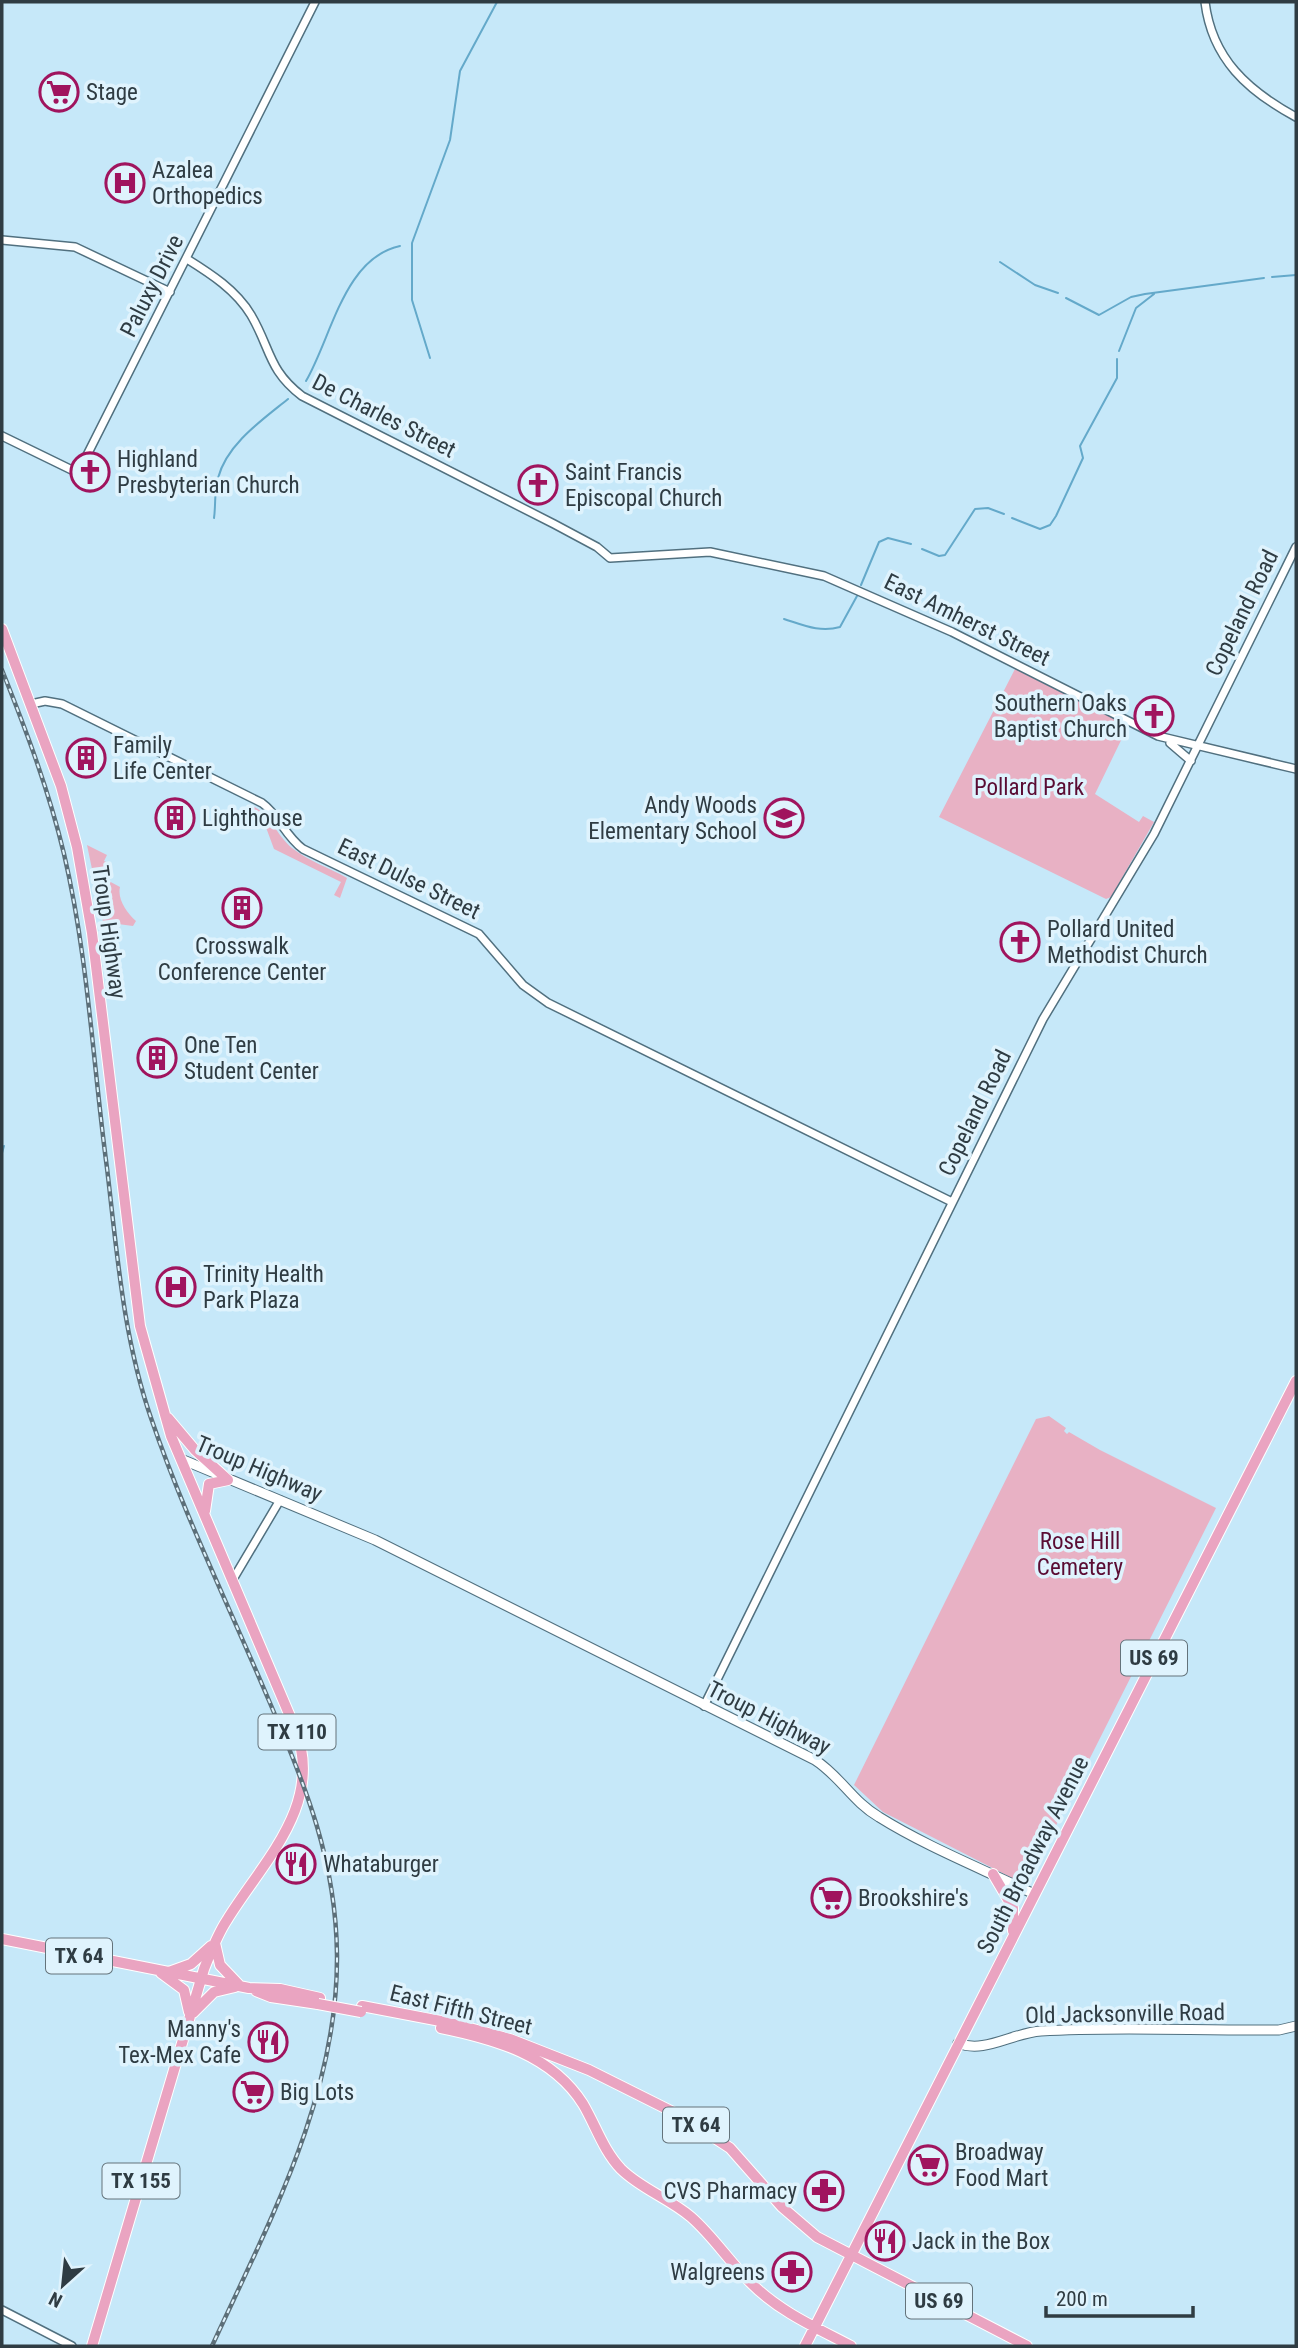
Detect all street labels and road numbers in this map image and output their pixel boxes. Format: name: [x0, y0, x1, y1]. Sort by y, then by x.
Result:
street label: Paluxy Drive: [115, 230, 189, 342]
street label: De Charles Street: [308, 368, 460, 464]
street label: Copeland Road: [1200, 546, 1284, 680]
street label: East Amherst Street: [880, 568, 1054, 672]
street label: East Dulse Street: [333, 833, 485, 925]
street label: Troup Highway: [86, 863, 132, 1001]
street label: Copeland Road: [933, 1046, 1017, 1180]
street label: Troup Highway: [192, 1430, 327, 1508]
road number: US 69: [1121, 1640, 1187, 1676]
street label: Troup Highway: [703, 1675, 835, 1761]
road number: TX 110: [258, 1714, 336, 1750]
street label: South Broadway Avenue: [971, 1752, 1095, 1958]
road number: TX 64: [46, 1938, 112, 1974]
street label: East Fifth Street: [387, 1979, 535, 2041]
street label: Old Jacksonville Road: [1025, 1999, 1225, 2029]
road number: TX 64: [663, 2108, 729, 2142]
road number: TX 155: [102, 2164, 180, 2198]
road number: US 69: [906, 2284, 972, 2318]

